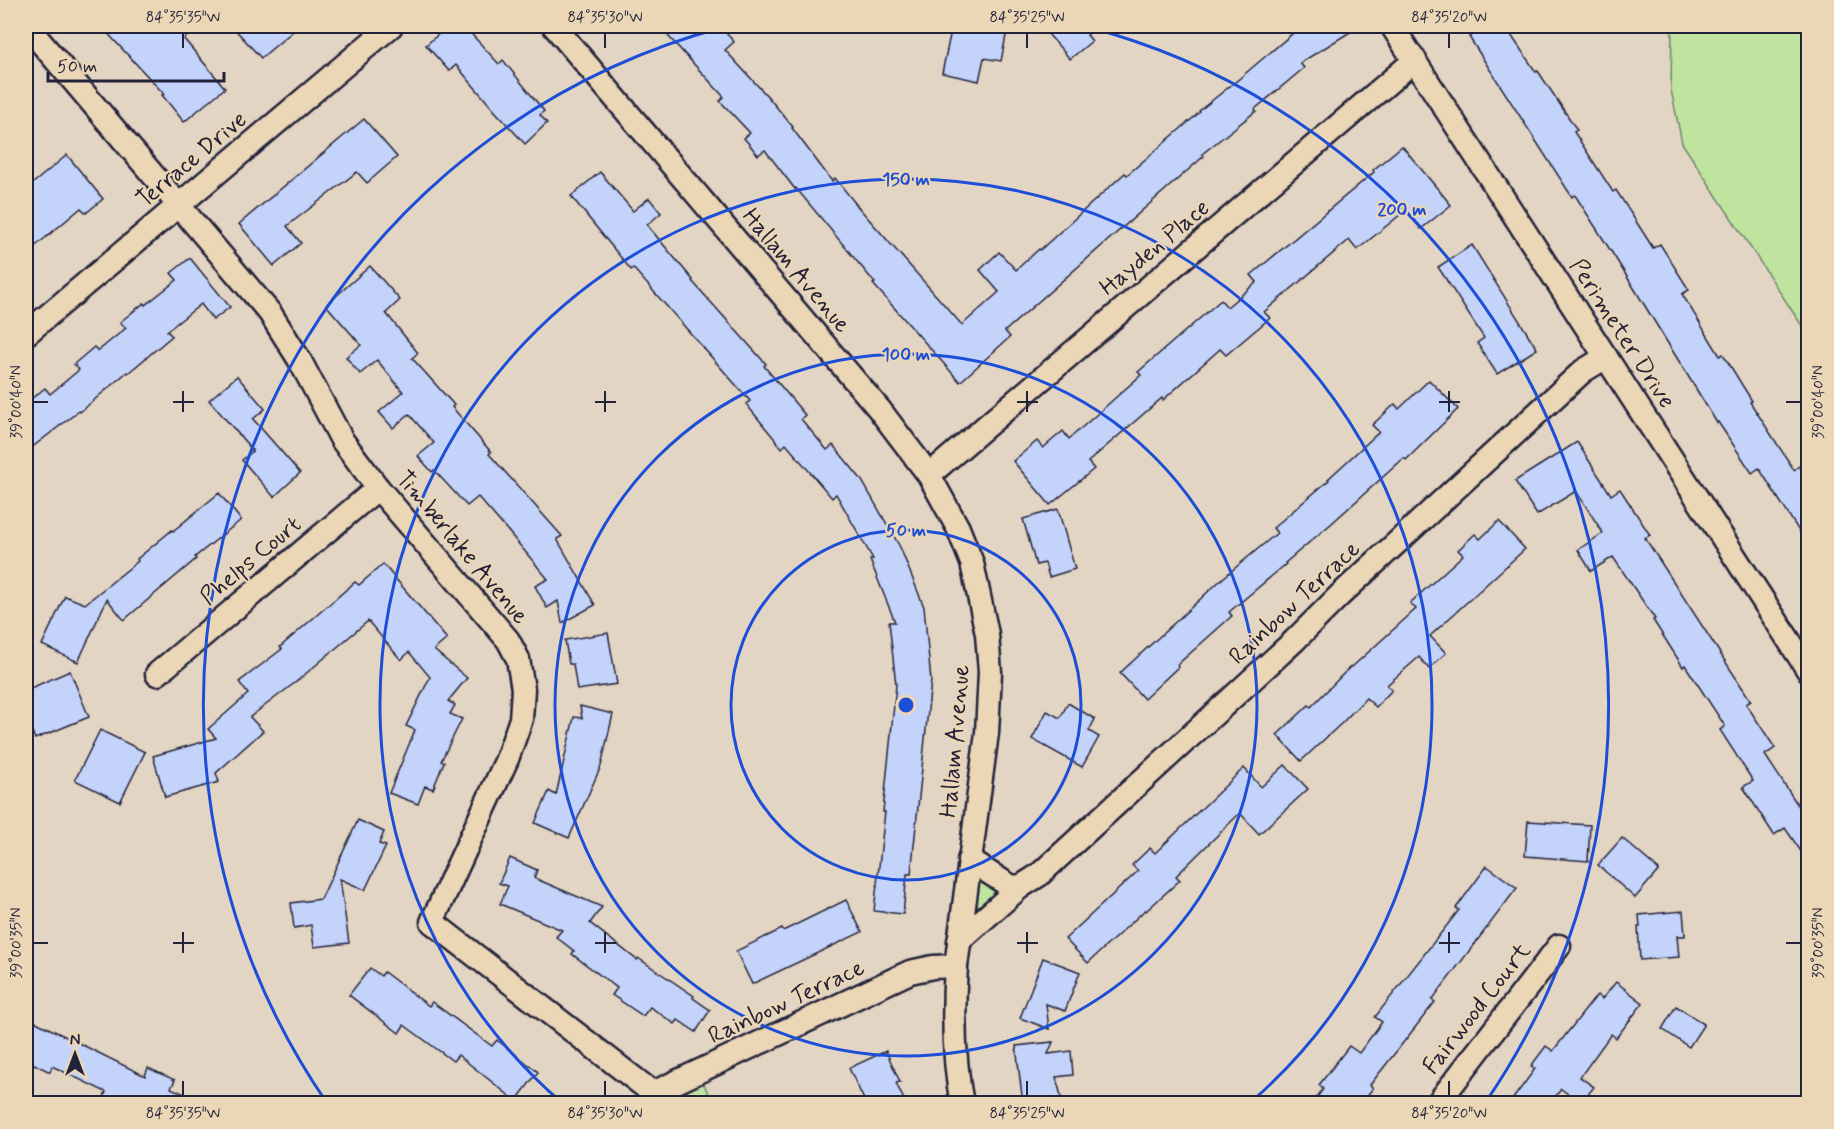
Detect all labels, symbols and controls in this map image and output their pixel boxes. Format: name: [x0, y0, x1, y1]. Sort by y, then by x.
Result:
text: 84°35'35"W: [146, 8, 220, 28]
text: 84°35'30"W: [567, 8, 643, 28]
text: 84°35'25"W: [989, 8, 1065, 28]
text: 84°35'20"W: [1411, 8, 1487, 28]
scale bar: [48, 45, 224, 83]
text: 50 m: [57, 55, 97, 79]
street label: Terrace Drive: [130, 105, 254, 215]
text: 150 m: [882, 168, 930, 192]
street label: Hayden Place: [1093, 193, 1217, 303]
text: 200 m: [1377, 198, 1427, 222]
street label: Hallam Avenue: [735, 202, 857, 340]
street label: Perimeter Drive: [1562, 253, 1682, 415]
text: 100 m: [882, 343, 930, 367]
text: 39°00'40"N: [7, 365, 27, 439]
text: 39°00'40"N: [1809, 365, 1829, 439]
street label: Timberlake Avenue: [388, 465, 535, 631]
street label: Phelps Court: [194, 510, 308, 613]
text: 50 m: [886, 519, 926, 543]
street label: Rainbow Terrace: [1223, 534, 1367, 672]
street label: Hallam Avenue: [933, 663, 978, 819]
centre of rings: [896, 695, 916, 715]
text: 39°00'35"N: [7, 907, 27, 979]
text: 39°00'35"N: [1809, 907, 1829, 979]
street label: Fairwood Court: [1416, 937, 1538, 1081]
street label: Rainbow Terrace: [704, 953, 870, 1052]
north arrow: [45, 1024, 105, 1084]
text: N: [70, 1030, 80, 1051]
text: 84°35'35"W: [146, 1104, 220, 1124]
text: 84°35'30"W: [567, 1104, 643, 1124]
text: 84°35'25"W: [989, 1104, 1065, 1124]
text: 84°35'20"W: [1411, 1104, 1487, 1124]

